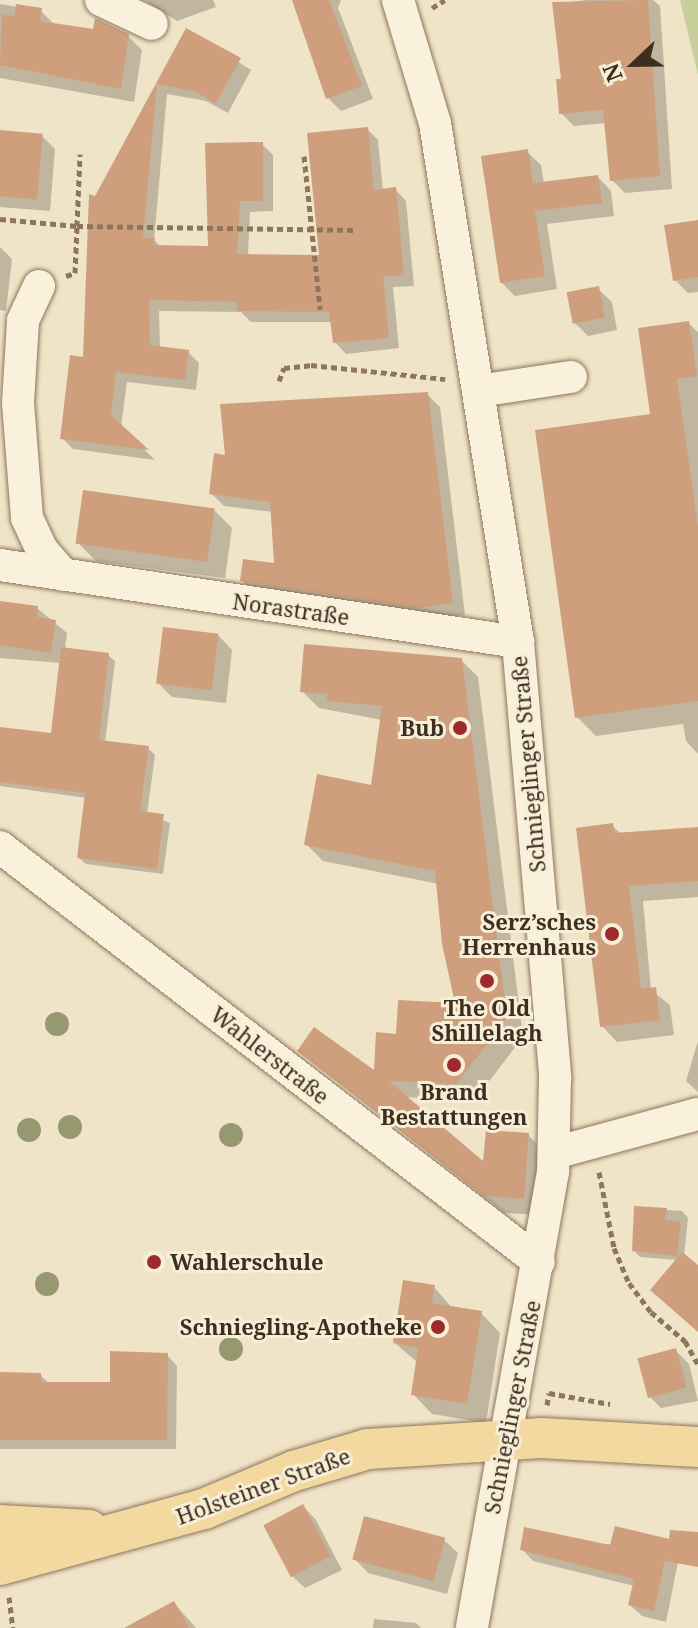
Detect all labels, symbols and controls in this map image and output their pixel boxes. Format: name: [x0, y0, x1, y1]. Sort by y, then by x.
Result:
north arrow: [594, 24, 674, 104]
text: N: [595, 59, 629, 87]
street label: Norastraße: [231, 588, 351, 630]
street label: Schnieglinger Straße: [505, 655, 551, 873]
place label: Bub: [400, 715, 444, 741]
marker: Bub: [451, 719, 469, 737]
place label: Serz’sches Herrenhaus: [462, 908, 596, 960]
marker: Serz’sches Herrenhaus: [603, 925, 621, 943]
marker: The Old Shillelagh: [478, 972, 496, 990]
place label: The Old Shillelagh: [431, 994, 543, 1046]
street label: Wahlerstraße: [206, 1001, 334, 1109]
marker: Brand Bestattungen: [445, 1056, 463, 1074]
place label: Brand Bestattungen: [381, 1078, 527, 1130]
place label: Wahlerschule: [170, 1249, 324, 1275]
marker: Wahlerschule: [145, 1253, 163, 1271]
street label: Schnieglinger Straße: [478, 1298, 546, 1516]
place label: Schniegling-Apotheke: [180, 1314, 422, 1340]
marker: Schniegling-Apotheke: [429, 1318, 447, 1336]
street label: Holsteiner Straße: [172, 1442, 354, 1530]

